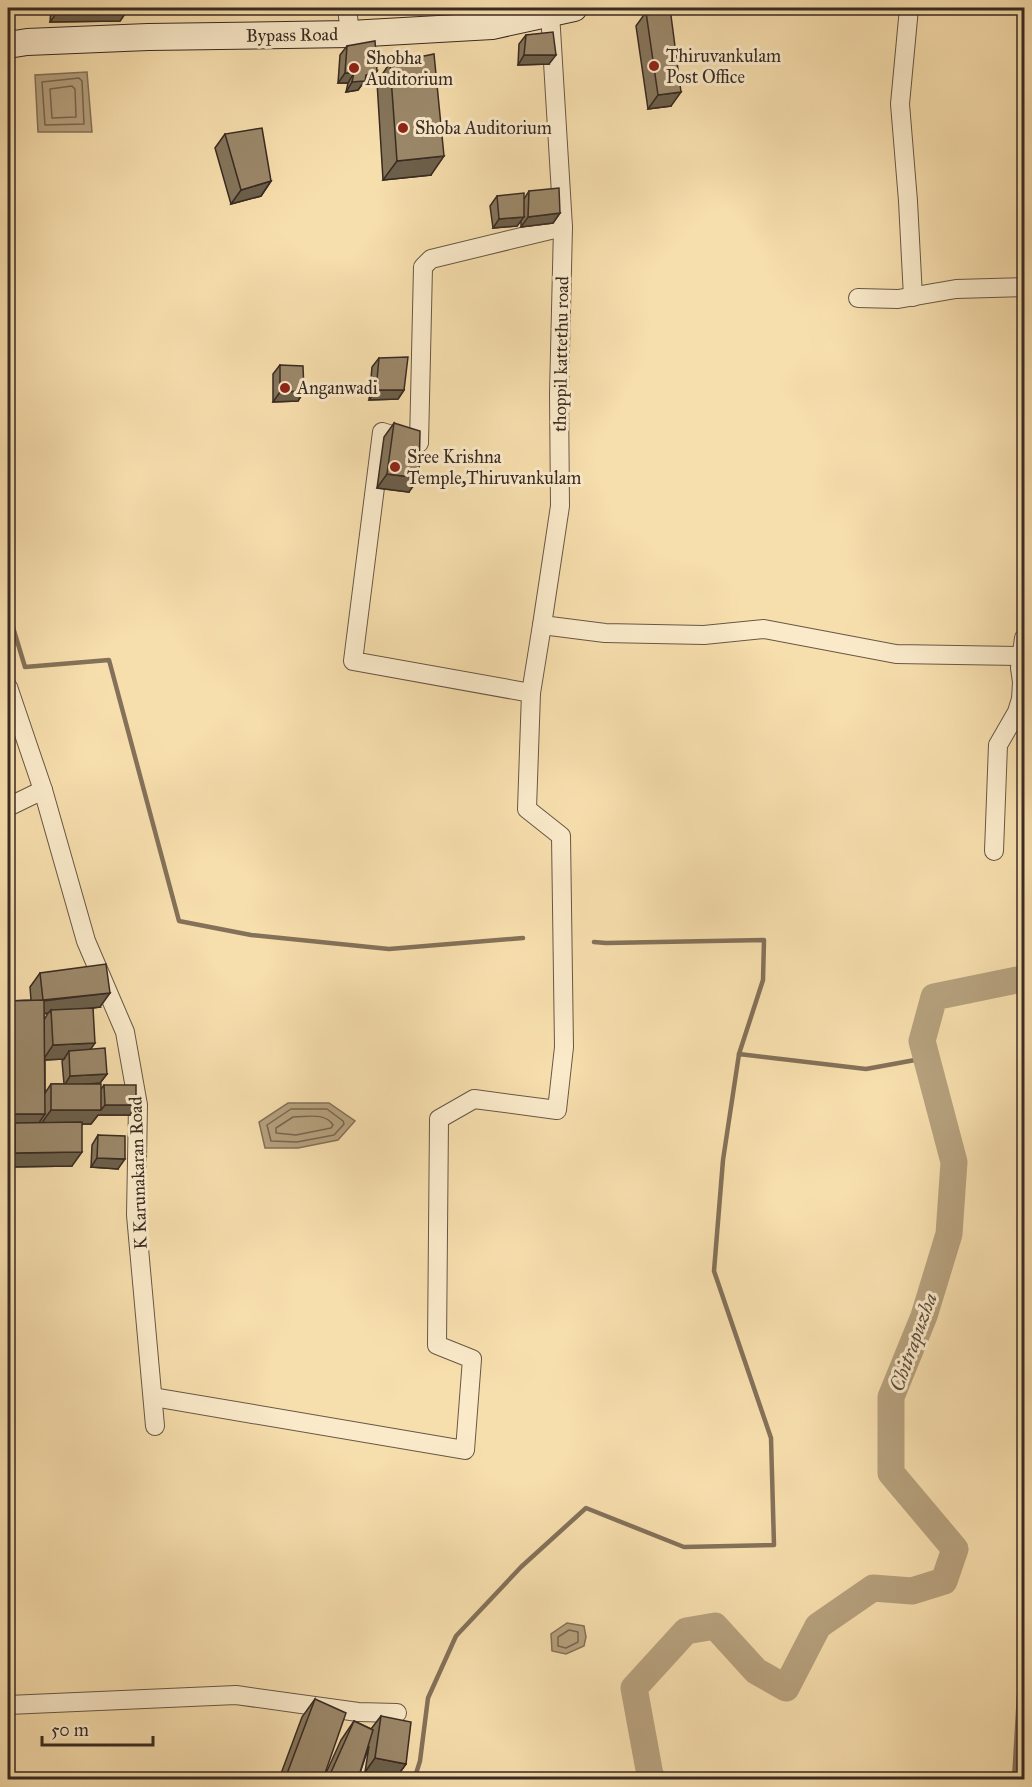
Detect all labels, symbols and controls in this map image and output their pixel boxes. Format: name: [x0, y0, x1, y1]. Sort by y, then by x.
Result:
street label: Bypass Road: [246, 23, 338, 47]
place label: Thiruvankulam Post Office: [666, 45, 781, 88]
place label: Shobha Auditorium: [365, 47, 453, 90]
marker: Thiruvankulam Post Office: [647, 59, 661, 73]
marker: Shobha Auditorium: [347, 61, 361, 75]
place label: Shoba Auditorium: [415, 117, 552, 139]
marker: Shoba Auditorium: [396, 121, 410, 135]
street label: thoppil kattethu road: [549, 276, 573, 432]
place label: Anganwadi: [296, 377, 378, 400]
marker: Anganwadi: [278, 381, 292, 395]
place label: Sree Krishna Temple,Thiruvankulam: [407, 446, 582, 489]
marker: Sree Krishna Temple,Thiruvankulam: [388, 460, 402, 474]
street label: K Karunakaran Road: [124, 1096, 152, 1250]
water label: Chitrapuzha: [884, 1290, 943, 1395]
scale bar: [42, 1709, 153, 1747]
text: 50 m: [51, 1719, 89, 1741]

